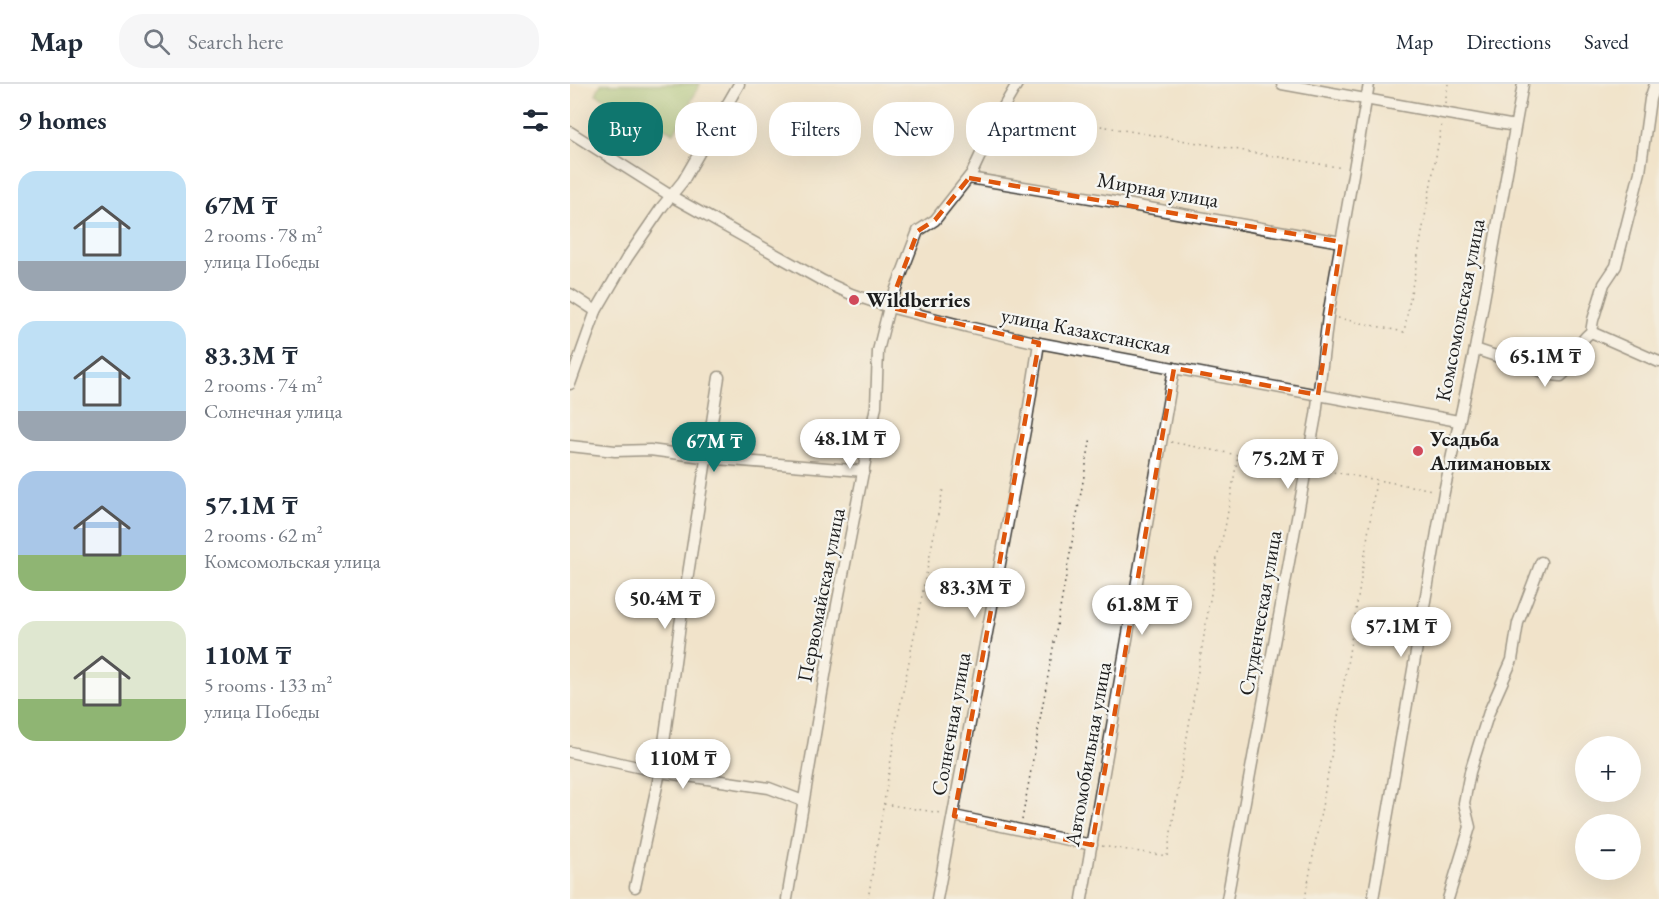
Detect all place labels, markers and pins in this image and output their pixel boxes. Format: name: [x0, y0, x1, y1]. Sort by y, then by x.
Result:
place label: Wildberries: [866, 286, 970, 313]
marker: Wildberries: [847, 293, 861, 307]
pin: 65.1M ₸: [1490, 337, 1600, 388]
pin: 48.1M ₸: [795, 419, 905, 470]
pin: 67M ₸: [672, 422, 756, 473]
place label: Усадьба Алимановых: [1429, 425, 1551, 476]
pin: 75.2M ₸: [1233, 439, 1343, 490]
marker: Усадьба Алимановых: [1411, 444, 1425, 458]
pin: 83.3M ₸: [920, 568, 1030, 619]
pin: 50.4M ₸: [610, 579, 720, 630]
pin: 61.8M ₸: [1087, 585, 1197, 636]
pin: 57.1M ₸: [1346, 607, 1456, 658]
pin: 110M ₸: [634, 739, 732, 790]

